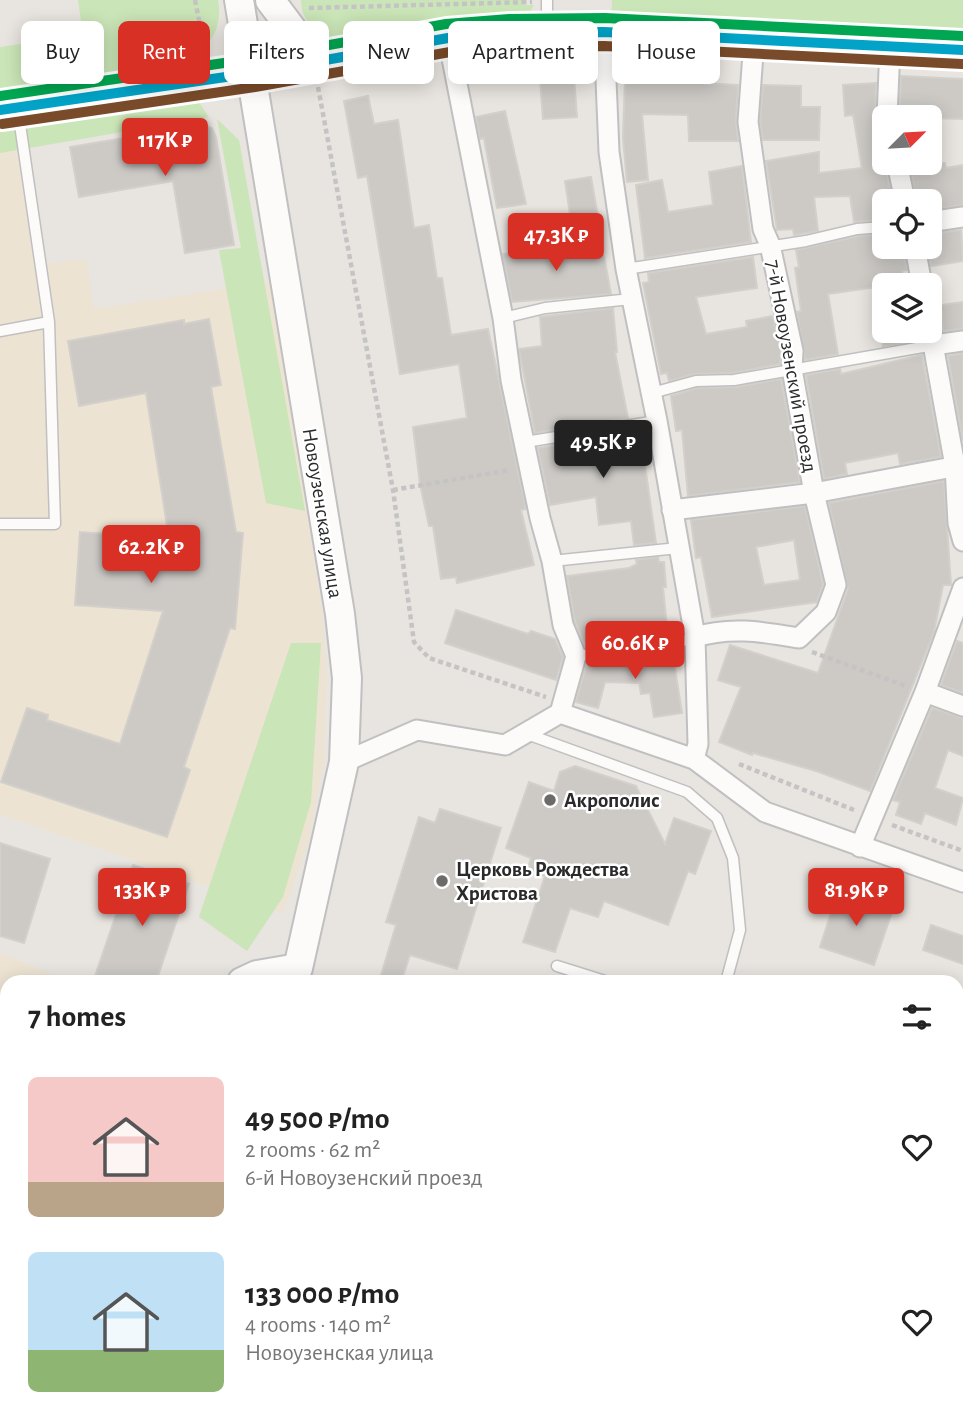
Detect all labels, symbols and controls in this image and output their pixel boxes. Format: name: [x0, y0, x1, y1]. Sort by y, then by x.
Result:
chip: Buy: [21, 21, 104, 84]
chip: Rent: [118, 21, 210, 84]
chip: Filters: [224, 21, 329, 84]
chip: New: [343, 21, 434, 84]
chip: Apartment: [448, 21, 598, 84]
chip: House: [612, 21, 720, 84]
north arrow: [872, 105, 942, 175]
map controls: [872, 105, 942, 343]
pin: 117K ₽: [108, 118, 222, 178]
text: 117K ₽: [138, 129, 192, 152]
button: locate: [872, 189, 942, 259]
pin: 47.3K ₽: [491, 214, 621, 273]
text: 47.3K ₽: [524, 224, 588, 247]
street label: 7-й Новоузенский проезд: [762, 258, 821, 474]
button: layers: [872, 273, 942, 343]
pin: 49.5K ₽: [538, 420, 668, 480]
street label: Новоузенская улица: [299, 426, 346, 600]
text: 49.5K ₽: [570, 431, 636, 454]
pin: 62.2K ₽: [86, 526, 216, 585]
text: 62.2K ₽: [118, 536, 184, 559]
pin: 60.6K ₽: [570, 622, 700, 681]
text: 60.6K ₽: [601, 632, 669, 655]
place label: Акрополис: [564, 790, 660, 811]
marker: Акрополис: [542, 792, 558, 808]
place label: Церковь Рождества Христова: [456, 859, 629, 904]
pin: 133K ₽: [85, 869, 199, 928]
pin: 81.9K ₽: [791, 869, 921, 928]
marker: Церковь Рождества Христова: [434, 873, 450, 889]
text: 133K ₽: [114, 879, 170, 902]
text: 81.9K ₽: [824, 879, 888, 902]
icon: filters: [898, 998, 936, 1036]
text: 7 homes: [28, 1002, 126, 1032]
text: 49 500 ₽/mo: [245, 1104, 389, 1134]
icon: home: [84, 1105, 168, 1189]
icon: heart: [898, 1128, 936, 1166]
text: 2 rooms · 62 m²: [245, 1139, 380, 1162]
text: 6-й Новоузенский проезд: [245, 1167, 483, 1190]
text: 133 000 ₽/mo: [245, 1279, 399, 1309]
icon: home: [84, 1280, 168, 1364]
icon: heart: [898, 1303, 936, 1341]
text: 4 rooms · 140 m²: [245, 1314, 391, 1337]
text: Новоузенская улица: [245, 1342, 434, 1365]

